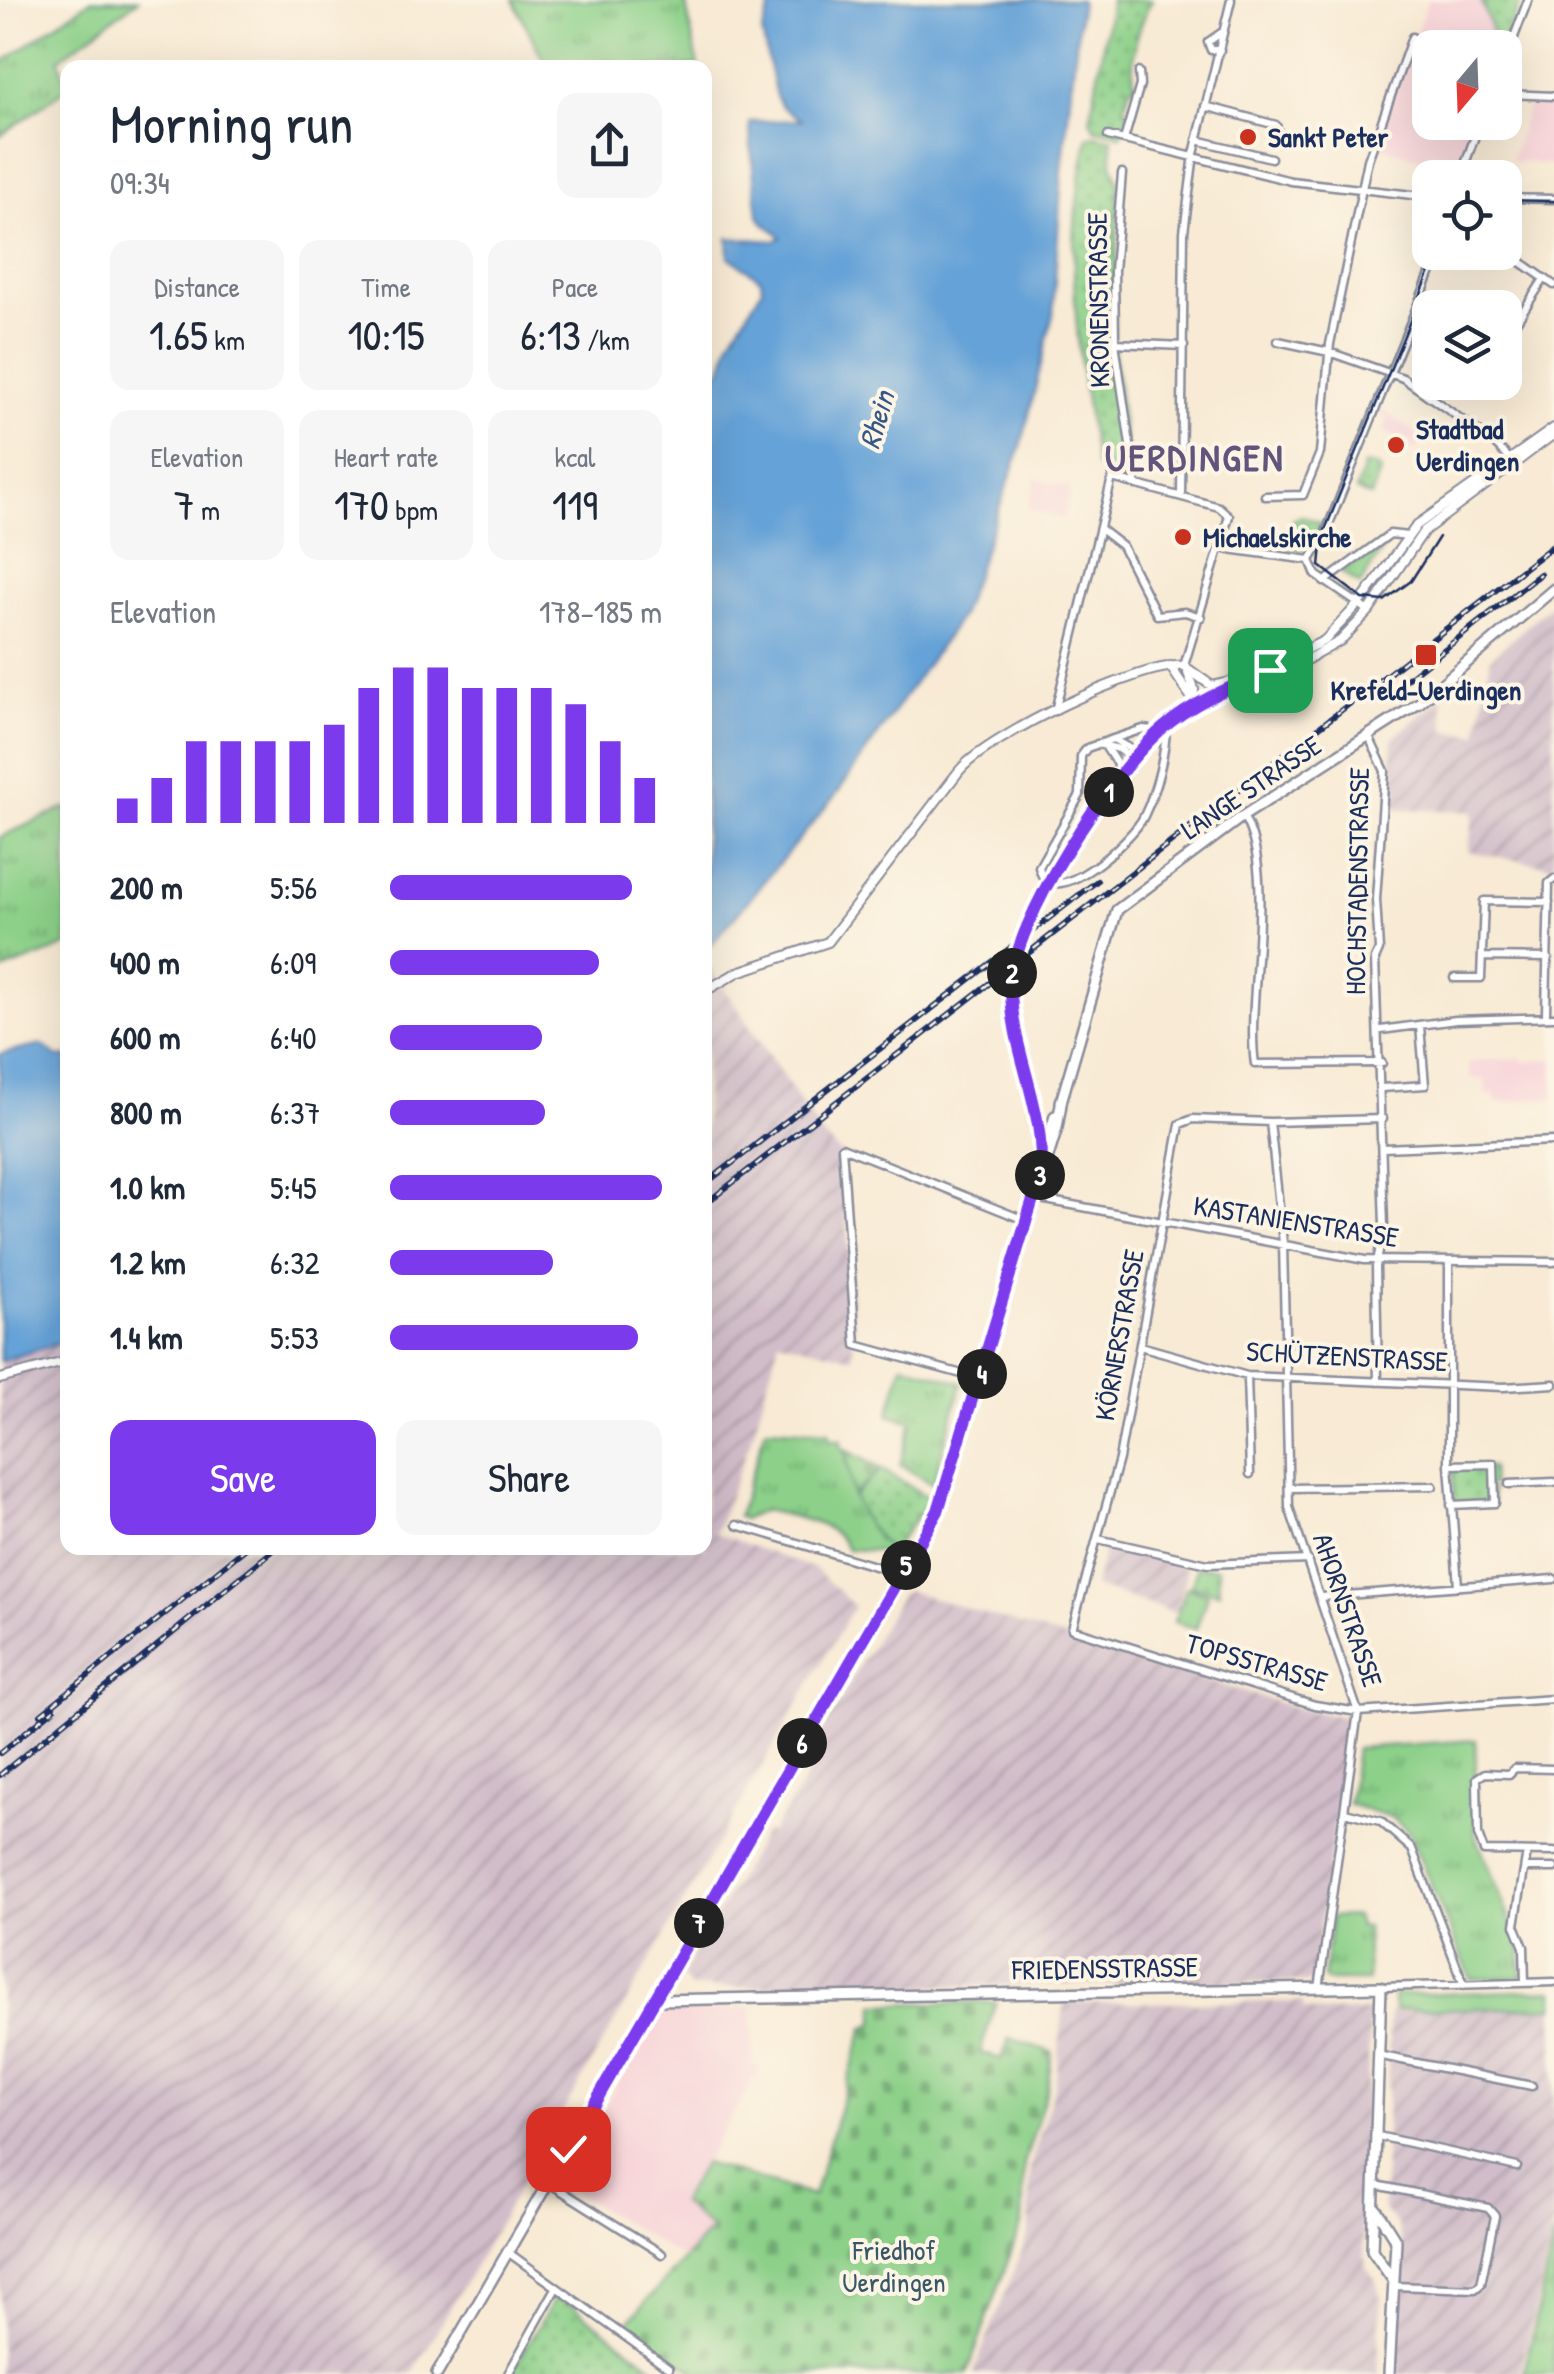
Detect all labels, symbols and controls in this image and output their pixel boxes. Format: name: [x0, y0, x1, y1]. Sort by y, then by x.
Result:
north arrow: [1412, 30, 1522, 140]
map controls: [1412, 30, 1522, 400]
text: Morning run: [110, 86, 353, 160]
button: share: [557, 93, 662, 198]
place label: Sankt Peter: [1268, 118, 1389, 156]
marker: Sankt Peter: [1237, 126, 1259, 148]
button: locate: [1412, 160, 1522, 270]
text: 09:34: [110, 161, 170, 204]
street label: KRONENSTRASSE: [1077, 212, 1119, 388]
text: Distance: [154, 268, 240, 306]
text: Time: [361, 268, 411, 306]
text: Pace: [552, 268, 598, 306]
button: layers: [1412, 290, 1522, 400]
text: 1.65: [149, 306, 208, 363]
text: 10:15: [348, 306, 424, 363]
text: 6:13: [520, 306, 581, 363]
text: km: [208, 321, 245, 359]
text: /km: [581, 321, 630, 359]
water label: Rhein: [849, 384, 904, 453]
place label: Stadtbad Uerdingen: [1416, 410, 1519, 481]
district label: UERDINGEN: [1105, 431, 1285, 483]
marker: Stadtbad Uerdingen: [1385, 434, 1407, 456]
text: Elevation: [151, 438, 244, 476]
text: Heart rate: [334, 438, 438, 476]
text: kcal: [555, 438, 595, 476]
text: 7: [174, 476, 195, 533]
text: 170: [334, 476, 389, 533]
text: 119: [552, 476, 598, 533]
text: m: [195, 491, 220, 529]
text: bpm: [389, 491, 438, 529]
place label: Michaelskirche: [1203, 518, 1352, 556]
marker: Michaelskirche: [1172, 526, 1194, 548]
text: Elevation: [110, 590, 216, 633]
text: 178–185 m: [539, 590, 662, 633]
pin: [1228, 628, 1313, 713]
marker: Krefeld-Uerdingen: [1413, 642, 1439, 668]
icon: arrive: [1243, 643, 1298, 698]
place label: Krefeld-Uerdingen: [1331, 671, 1521, 710]
street label: LANGE STRASSE: [1173, 726, 1329, 848]
pin: 1: [1084, 767, 1134, 817]
street label: HOCHSTADENSTRASSE: [1336, 767, 1378, 995]
text: 1: [1104, 773, 1114, 811]
text: 200 m: [110, 866, 183, 909]
text: 5:56: [270, 866, 317, 909]
text: 400 m: [110, 941, 180, 984]
text: 6:09: [270, 941, 316, 984]
pin: 2: [987, 948, 1037, 998]
text: 2: [1005, 954, 1019, 992]
text: 600 m: [110, 1016, 181, 1059]
text: 6:40: [270, 1016, 317, 1059]
text: 800 m: [110, 1091, 182, 1134]
text: 6:37: [270, 1091, 320, 1134]
pin: 3: [1015, 1150, 1065, 1200]
text: 3: [1034, 1156, 1046, 1194]
text: 1.0 km: [110, 1166, 185, 1209]
text: 5:45: [270, 1166, 317, 1209]
street label: KASTANIENSTRASSE: [1191, 1186, 1401, 1256]
text: 1.2 km: [110, 1241, 186, 1284]
text: 6:32: [270, 1241, 320, 1284]
street label: KÖRNERSTRASSE: [1085, 1246, 1153, 1424]
text: 1.4 km: [110, 1316, 183, 1359]
text: 5:53: [270, 1316, 319, 1359]
street label: SCHÜTZENSTRASSE: [1245, 1332, 1449, 1380]
pin: 4: [957, 1349, 1007, 1399]
text: 4: [977, 1355, 987, 1393]
button: Save: [110, 1420, 376, 1535]
button: Share: [396, 1420, 662, 1535]
street label: AHORNSTRASSE: [1304, 1528, 1392, 1692]
pin: 5: [881, 1540, 931, 1590]
text: 5: [900, 1546, 912, 1584]
street label: TOPSSTRASSE: [1182, 1624, 1332, 1700]
pin: 6: [777, 1718, 827, 1768]
text: 6: [796, 1724, 808, 1762]
pin: 7: [674, 1898, 724, 1948]
text: 7: [692, 1904, 706, 1942]
street label: FRIEDENSSTRASSE: [1011, 1947, 1198, 1989]
pin: [526, 2107, 611, 2192]
icon: check: [541, 2122, 596, 2177]
park label: Friedhof Uerdingen: [842, 2231, 946, 2301]

